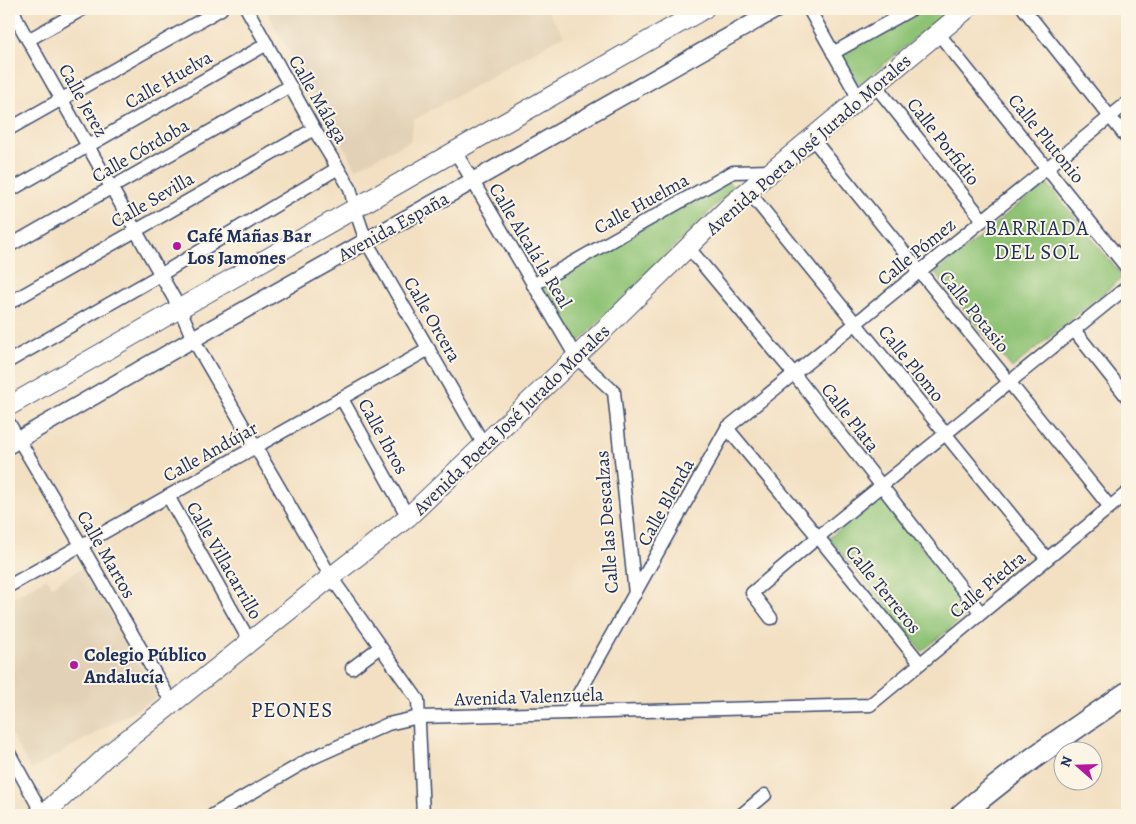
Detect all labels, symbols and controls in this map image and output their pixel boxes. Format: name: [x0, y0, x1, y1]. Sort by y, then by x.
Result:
street label: Calle Huelva: [120, 44, 217, 115]
street label: Avenida Poeta José Jurado Morales: [700, 48, 917, 242]
street label: Calle Málaga: [282, 50, 354, 149]
street label: Calle Jerez: [52, 59, 114, 142]
street label: Calle Plutonio: [1002, 88, 1091, 189]
street label: Calle Porfidio: [901, 92, 986, 191]
street label: Calle Córdoba: [87, 112, 194, 189]
street label: Calle Sevilla: [106, 165, 199, 234]
street label: Calle Huelma: [589, 167, 694, 241]
street label: Calle Alcalá la Real: [482, 178, 578, 313]
street label: Avenida España: [332, 186, 454, 269]
street label: Calle Pómez: [872, 212, 962, 292]
district label: BARRIADA DEL SOL: [985, 214, 1089, 266]
place label: Café Mañas Bar Los Jamones: [187, 223, 311, 271]
marker: Café Mañas Bar Los Jamones: [171, 240, 183, 252]
street label: Calle Potasio: [933, 265, 1015, 358]
street label: Calle Orcera: [397, 272, 467, 367]
street label: Avenida Poeta José Jurado Morales: [407, 319, 616, 522]
street label: Calle Plomo: [872, 320, 950, 408]
street label: Calle Plata: [815, 378, 886, 458]
street label: Calle Ibros: [352, 394, 415, 479]
street label: Calle Andújar: [158, 415, 263, 489]
street label: Calle las Descalzas: [589, 450, 625, 594]
street label: Calle Blenda: [631, 454, 701, 551]
street label: Calle Villacarrillo: [180, 497, 268, 624]
street label: Calle Martos: [70, 506, 142, 603]
street label: Calle Terreros: [839, 540, 927, 639]
street label: Calle Piedra: [944, 545, 1032, 624]
place label: Colegio Público Andalucía: [83, 642, 207, 690]
marker: Colegio Público Andalucía: [68, 659, 80, 671]
street label: Avenida Valenzuela: [453, 681, 604, 713]
district label: PEONES: [251, 696, 333, 724]
north arrow: [1054, 742, 1104, 792]
text: N: [1056, 754, 1077, 770]

